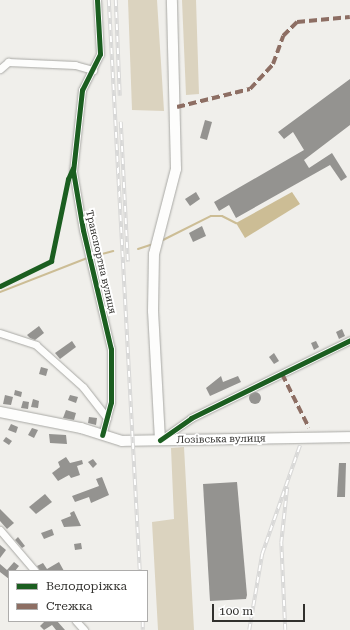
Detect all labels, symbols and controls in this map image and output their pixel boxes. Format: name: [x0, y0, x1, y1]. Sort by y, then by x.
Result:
street label: Транспортна вулиця: [83, 209, 119, 315]
street label: Лозівська вулиця: [176, 432, 266, 446]
legend: [8, 570, 148, 622]
text: Велодоріжка: [46, 579, 127, 593]
scale bar: [214, 596, 307, 622]
text: Стежка: [46, 599, 92, 613]
text: 100 m: [219, 604, 253, 618]

